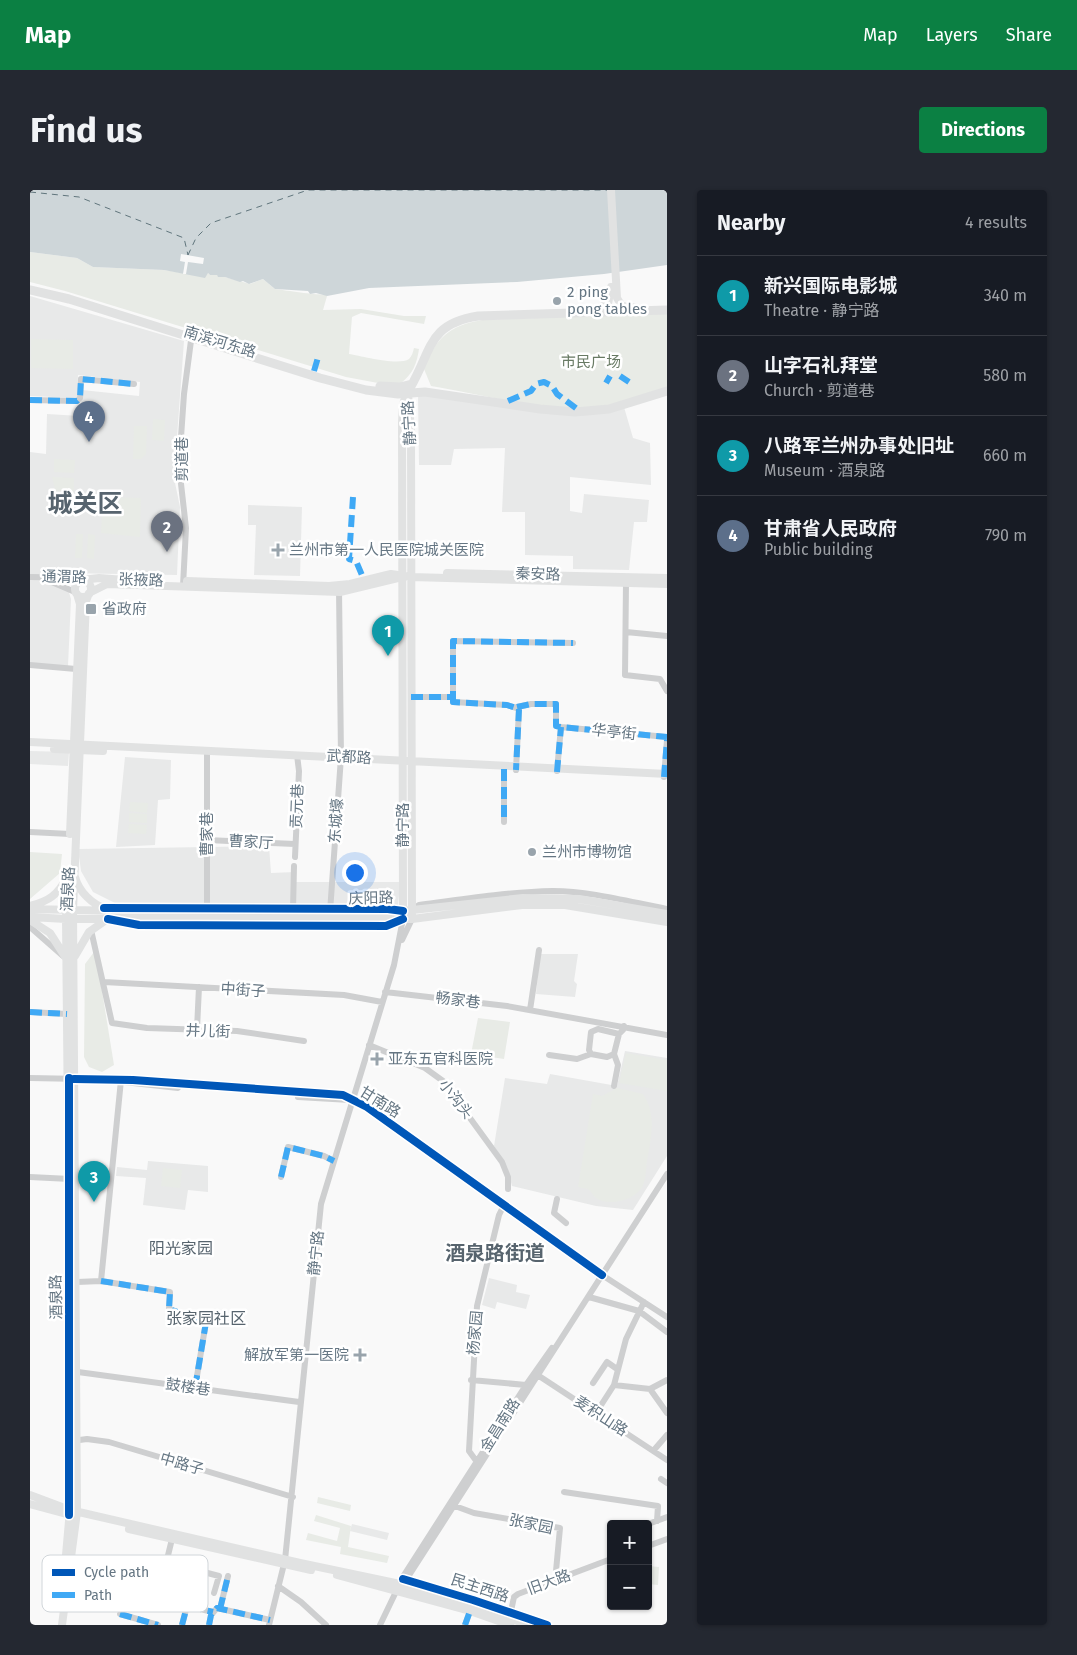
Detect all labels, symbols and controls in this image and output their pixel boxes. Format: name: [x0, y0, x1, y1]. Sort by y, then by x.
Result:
text: Map: [25, 21, 71, 49]
text: Map: [863, 24, 898, 46]
text: Layers: [926, 24, 978, 46]
text: Share: [1006, 24, 1052, 46]
button: Directions: [919, 107, 1047, 153]
text: Find us: [30, 109, 142, 151]
text: Nearby: [717, 210, 785, 236]
text: 4 results: [965, 213, 1027, 232]
text: 新兴国际电影城: [764, 274, 897, 297]
place label: 2 ping pong tables: [567, 283, 647, 318]
text: 1: [729, 286, 737, 305]
text: 340 m: [984, 286, 1027, 305]
marker: 2 ping pong tables: [551, 295, 563, 307]
text: Theatre · 静宁路: [764, 301, 879, 320]
street label: 南滨河东路: [181, 322, 259, 362]
park label: 市民广场: [561, 353, 621, 371]
text: 山字石礼拜堂: [764, 354, 878, 377]
text: 2: [729, 366, 737, 385]
text: 580 m: [983, 366, 1027, 385]
text: Church · 剪道巷: [764, 381, 875, 400]
street label: 静宁路: [399, 400, 419, 446]
pin: 4: [73, 401, 105, 442]
text: 八路军兰州办事处旧址: [764, 434, 954, 457]
street label: 剪道巷: [173, 436, 191, 482]
text: 3: [729, 446, 737, 465]
text: 660 m: [983, 446, 1027, 465]
text: Museum · 酒泉路: [764, 461, 885, 480]
district label: 城关区: [47, 489, 123, 519]
pin: 2: [151, 511, 183, 552]
text: 甘肃省人民政府: [764, 517, 897, 540]
text: 4: [728, 526, 738, 545]
text: 790 m: [985, 526, 1027, 545]
text: Public building: [764, 540, 872, 559]
place label: 兰州市第一人民医院城关医院: [289, 541, 484, 559]
marker: 兰州市第一人民医院城关医院: [271, 543, 285, 557]
street label: 秦安路: [515, 564, 561, 584]
street label: 通渭路: [41, 568, 87, 586]
street label: 张掖路: [118, 570, 164, 590]
place label: 省政府: [102, 600, 147, 618]
marker: 省政府: [84, 602, 98, 616]
pin: 1: [372, 615, 404, 656]
street label: 华亭街: [591, 721, 637, 743]
street label: 武都路: [326, 747, 372, 767]
street label: 贡元巷: [287, 783, 307, 829]
street label: 东城壕: [325, 798, 347, 844]
street label: 静宁路: [394, 802, 412, 848]
street label: 曹家巷: [198, 811, 216, 857]
street label: 曹家厅: [228, 832, 274, 852]
place label: 兰州市博物馆: [542, 843, 632, 861]
marker: 兰州市博物馆: [526, 846, 538, 858]
your location: [342, 860, 368, 886]
street label: 酒泉路: [58, 866, 78, 912]
street label: 庆阳路: [348, 889, 394, 907]
street label: 中街子: [220, 979, 266, 1001]
street label: 畅家巷: [435, 988, 481, 1012]
street label: 井儿街: [185, 1021, 231, 1041]
place label: 亚东五官科医院: [388, 1050, 493, 1068]
marker: 亚东五官科医院: [370, 1052, 384, 1066]
street label: 小沟头: [435, 1076, 477, 1122]
street label: 甘南路: [356, 1082, 404, 1122]
pin: 3: [78, 1161, 110, 1202]
street label: 静宁路: [305, 1230, 327, 1276]
district label: 阳光家园: [149, 1239, 213, 1258]
district label: 酒泉路街道: [445, 1241, 545, 1265]
street label: 酒泉路: [47, 1274, 65, 1320]
district label: 张家园社区: [166, 1309, 246, 1328]
street label: 杨家园: [464, 1310, 486, 1356]
place label: 解放军第一医院: [244, 1346, 349, 1364]
marker: 解放军第一医院: [353, 1348, 367, 1362]
street label: 鼓楼巷: [164, 1375, 212, 1399]
street label: 麦积山路: [571, 1392, 631, 1440]
street label: 金昌南路: [476, 1395, 524, 1455]
street label: 中路子: [158, 1449, 206, 1479]
street label: 张家园: [507, 1511, 555, 1537]
map controls: [607, 1520, 652, 1610]
button: +: [607, 1520, 652, 1565]
legend: [42, 1555, 208, 1612]
text: Cycle path: [84, 1564, 149, 1581]
button: −: [607, 1565, 652, 1610]
street label: 旧大路: [525, 1566, 573, 1598]
street label: 民主西路: [449, 1570, 511, 1606]
text: Path: [84, 1587, 112, 1604]

